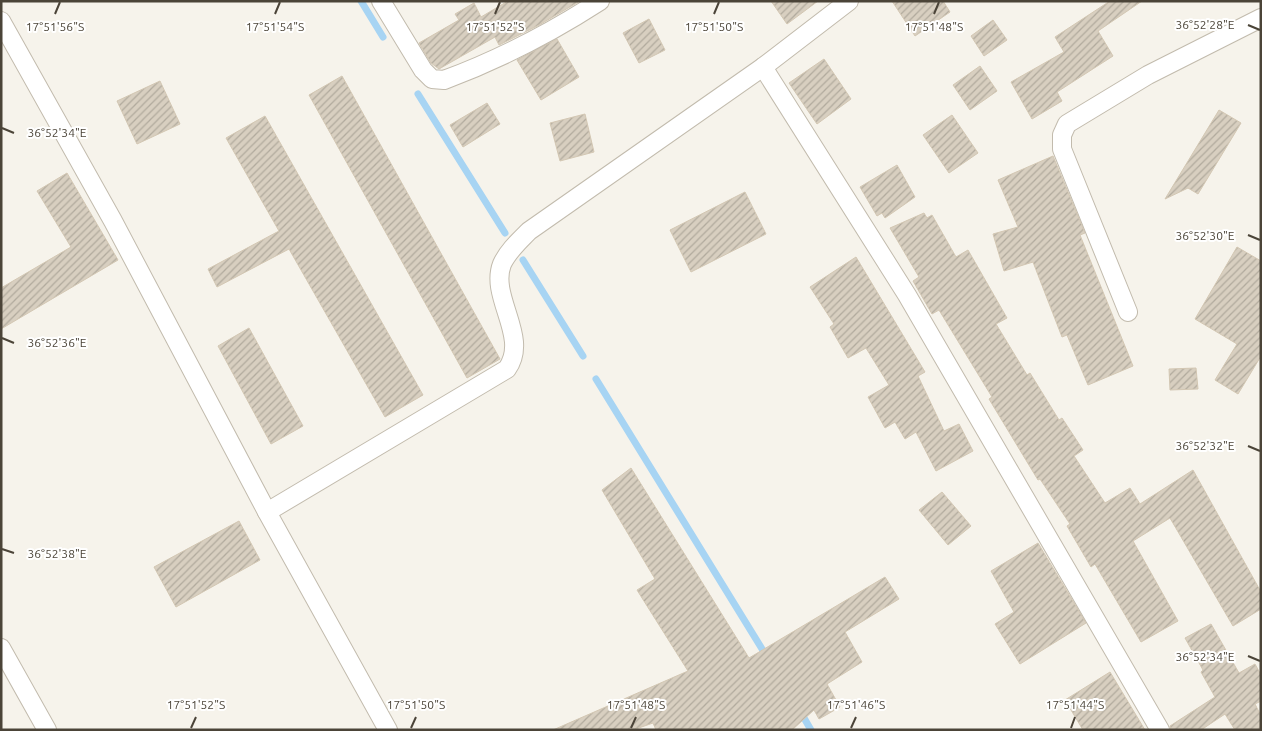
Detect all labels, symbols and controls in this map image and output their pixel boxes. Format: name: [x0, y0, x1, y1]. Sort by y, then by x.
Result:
text: 36°52'28"E: [1176, 18, 1235, 31]
text: 17°51'56"S: [26, 20, 84, 33]
text: 17°51'54"S: [246, 20, 304, 33]
text: 17°51'52"S: [466, 20, 524, 33]
text: 17°51'50"S: [685, 20, 743, 33]
text: 17°51'48"S: [905, 20, 963, 33]
text: 36°52'34"E: [28, 126, 87, 139]
text: 36°52'30"E: [1176, 229, 1235, 242]
text: 36°52'36"E: [28, 336, 87, 349]
text: 36°52'32"E: [1176, 439, 1235, 452]
text: 36°52'38"E: [28, 547, 87, 560]
text: 36°52'34"E: [1176, 650, 1235, 663]
text: 17°51'52"S: [167, 698, 225, 711]
text: 17°51'50"S: [387, 698, 445, 711]
text: 17°51'48"S: [607, 698, 665, 711]
text: 17°51'46"S: [827, 698, 885, 711]
text: 17°51'44"S: [1046, 698, 1104, 711]

